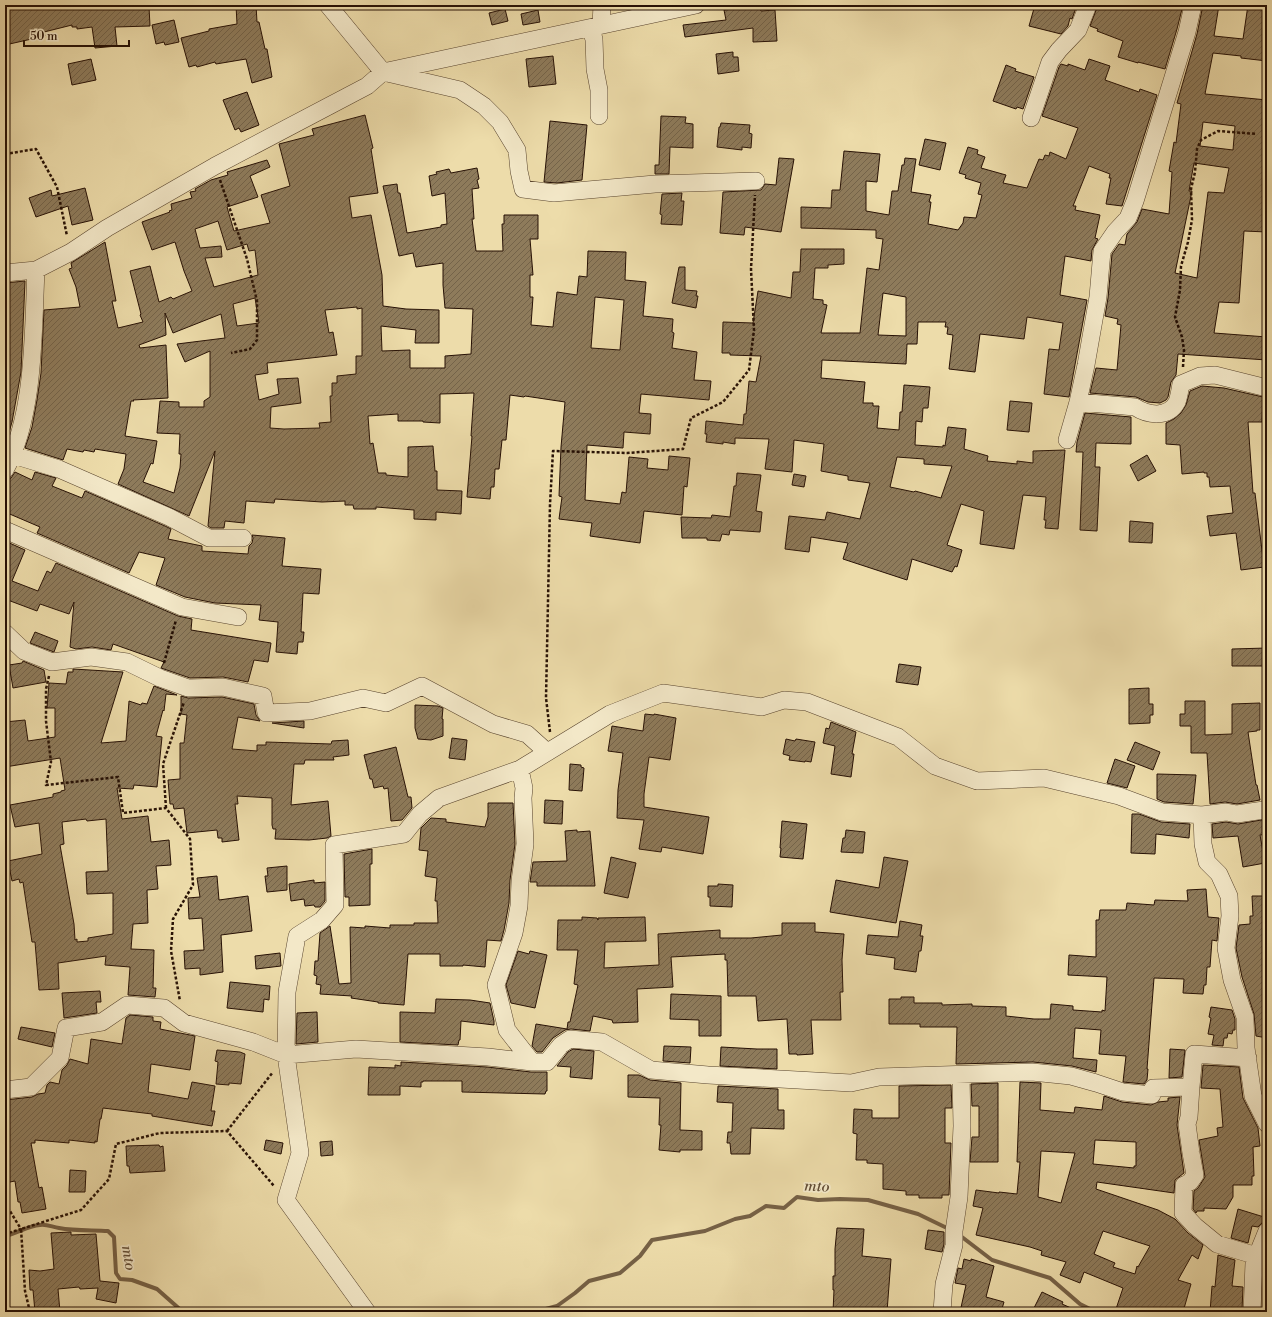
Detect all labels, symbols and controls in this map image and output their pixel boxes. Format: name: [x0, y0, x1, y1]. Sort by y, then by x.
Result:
scale bar: [24, 22, 129, 48]
text: 50 m: [30, 29, 58, 44]
water label: mto: [804, 1177, 830, 1196]
water label: mto: [117, 1244, 140, 1272]

